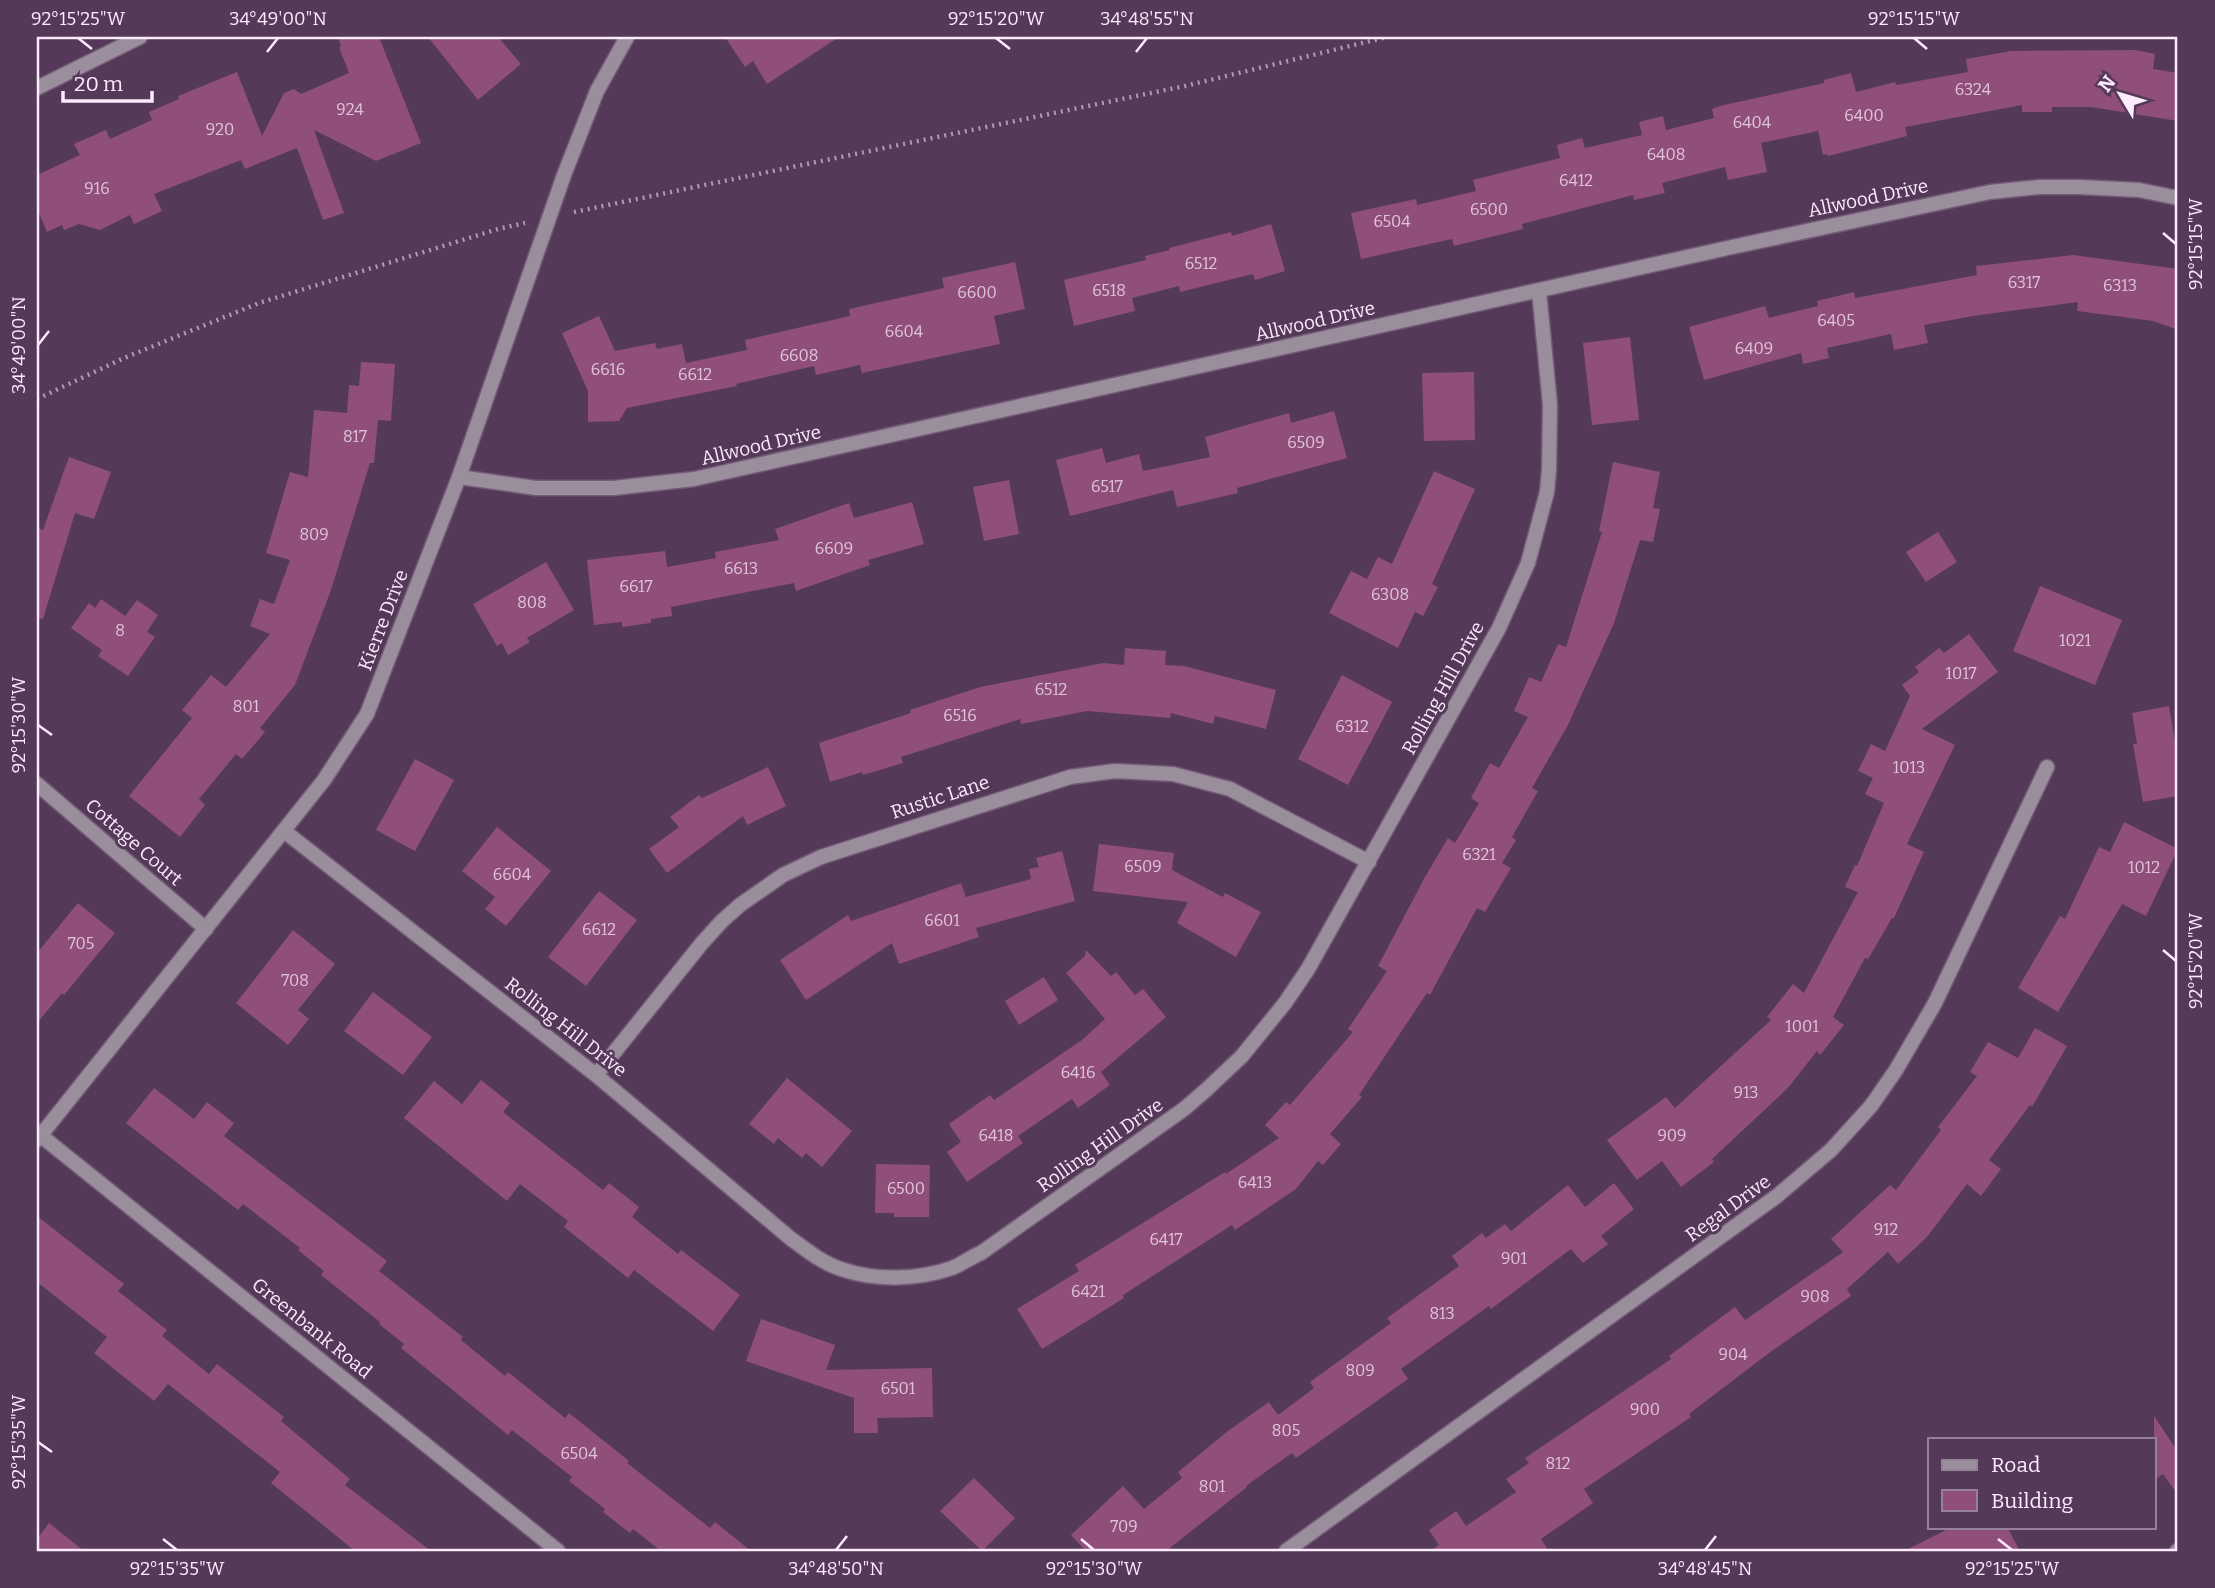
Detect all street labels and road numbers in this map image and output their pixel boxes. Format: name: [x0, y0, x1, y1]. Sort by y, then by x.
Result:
street label: Allwood Drive: [1806, 174, 1930, 222]
street label: Allwood Drive: [1253, 296, 1377, 346]
street label: Allwood Drive: [699, 420, 823, 470]
street label: Kierre Drive: [353, 566, 413, 674]
street label: Rolling Hill Drive: [1397, 618, 1489, 758]
street label: Rustic Lane: [888, 770, 992, 824]
street label: Cottage Court: [81, 794, 187, 890]
street label: Rolling Hill Drive: [500, 972, 632, 1082]
street label: Rolling Hill Drive: [1033, 1093, 1167, 1197]
street label: Regal Drive: [1681, 1169, 1775, 1247]
street label: Greenbank Road: [247, 1273, 377, 1383]

